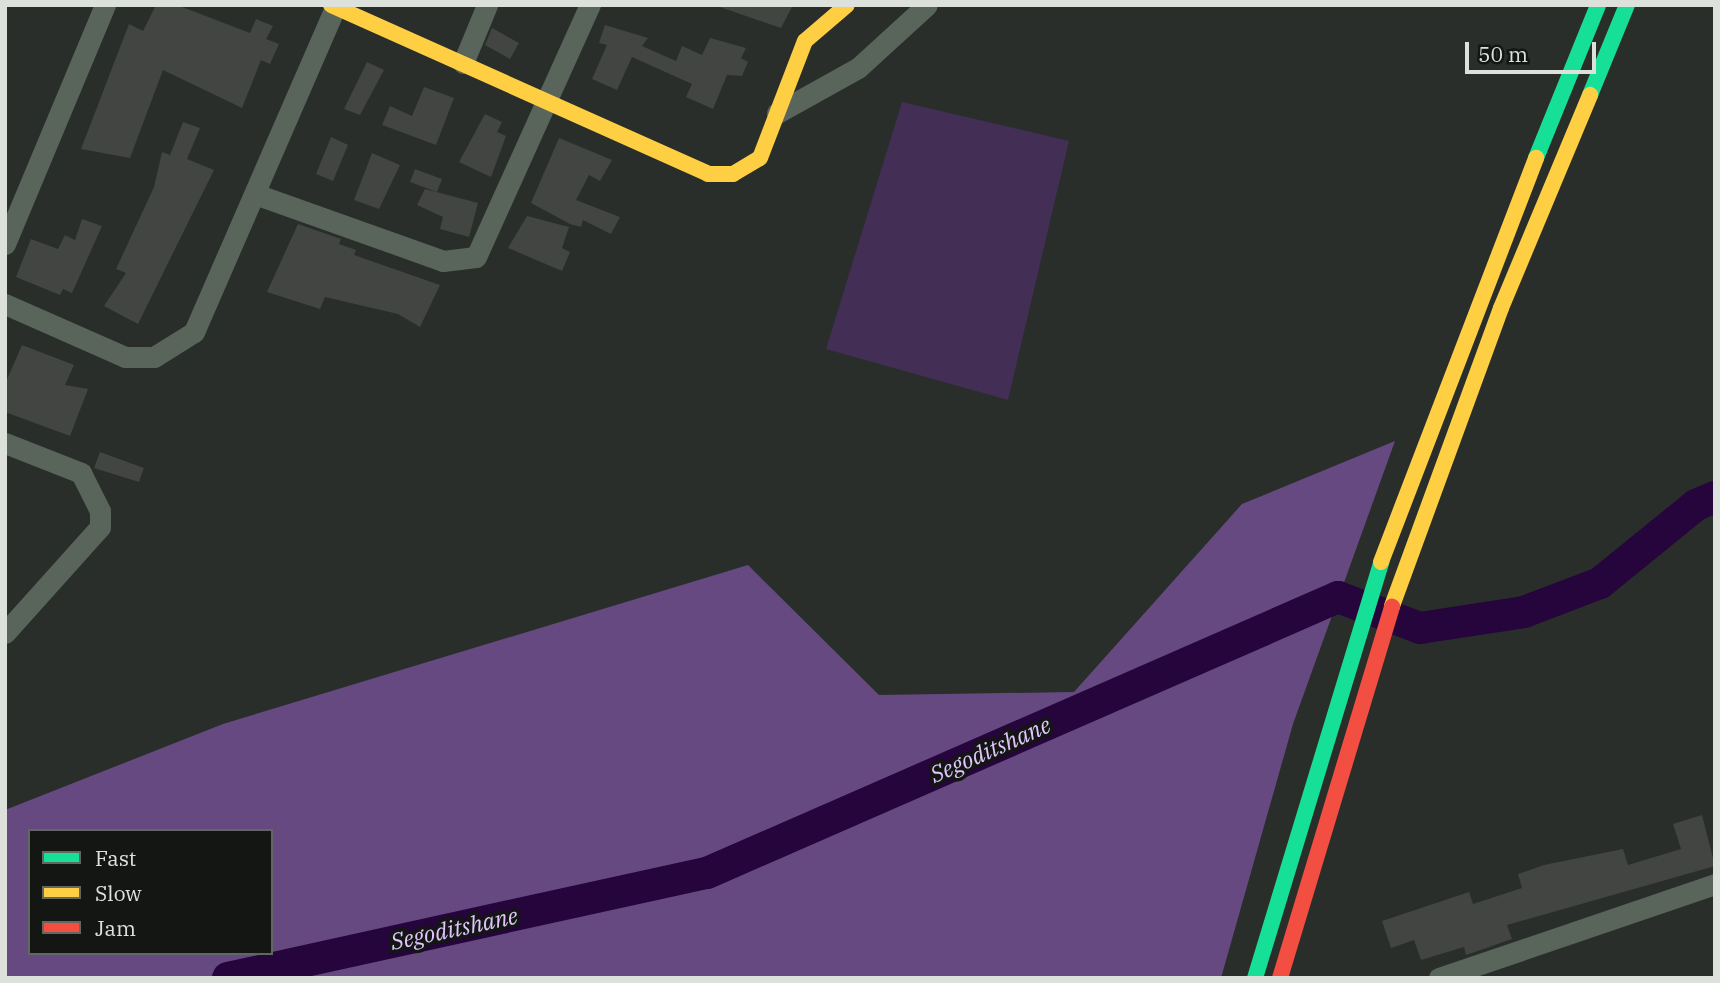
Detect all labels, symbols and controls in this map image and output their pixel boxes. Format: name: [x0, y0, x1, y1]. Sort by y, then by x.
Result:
scale bar: [1468, 28, 1599, 72]
text: 50 m: [1478, 40, 1528, 68]
water label: Segoditshane: [925, 710, 1055, 788]
legend: [28, 829, 273, 955]
text: Fast: [95, 844, 136, 872]
text: Slow: [95, 879, 142, 907]
water label: Segoditshane: [388, 901, 520, 955]
text: Jam: [95, 914, 136, 942]

